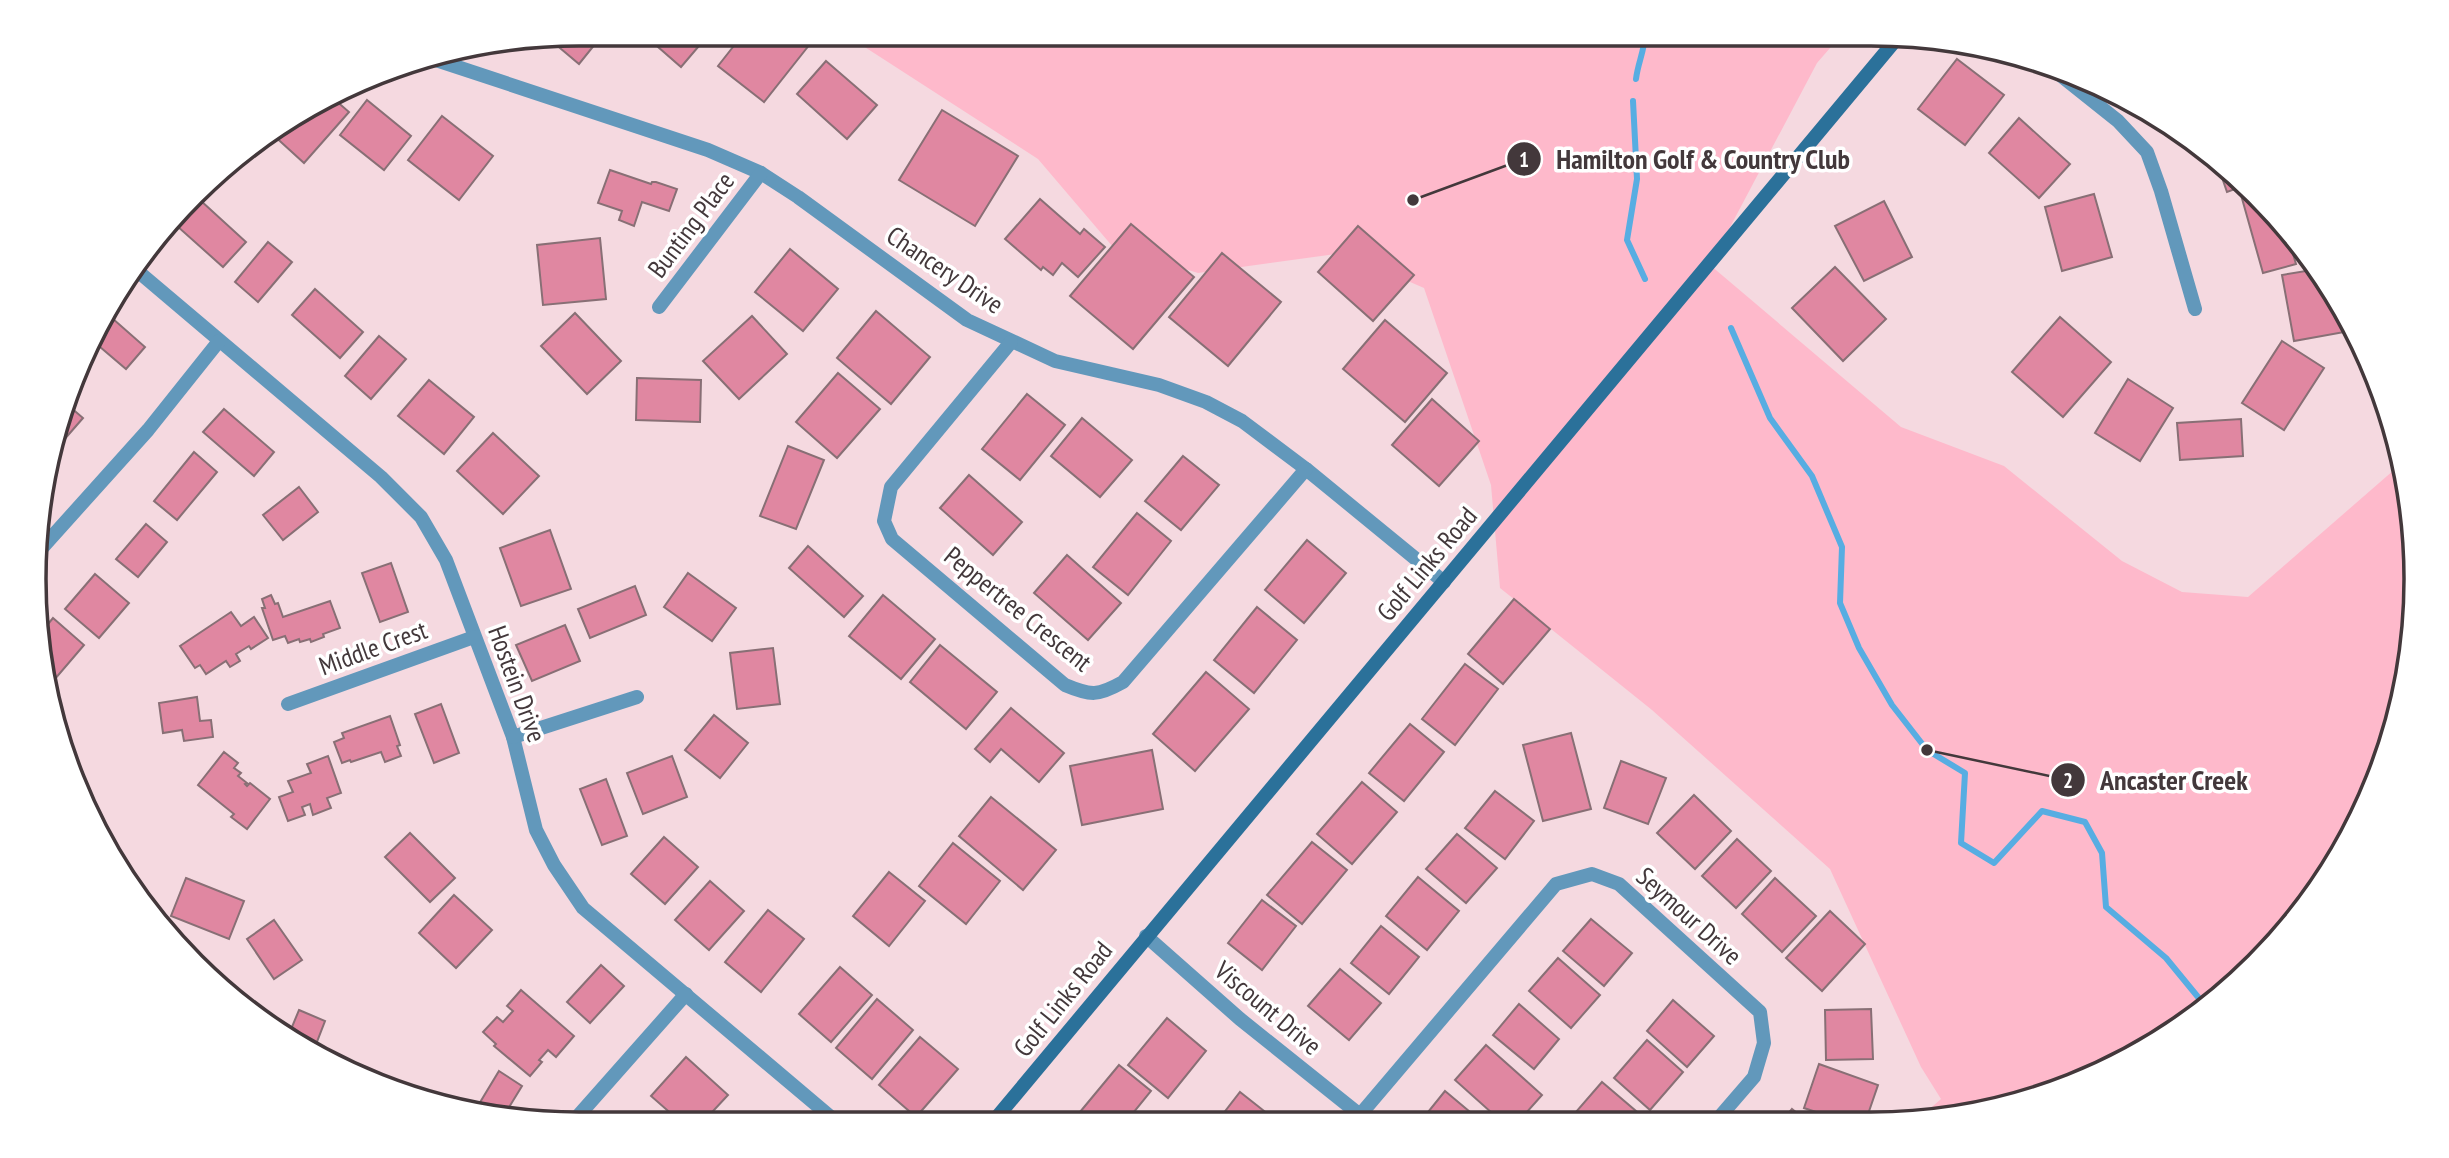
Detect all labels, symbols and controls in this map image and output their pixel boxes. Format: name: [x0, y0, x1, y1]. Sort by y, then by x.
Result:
callout: Hamilton Golf & Country Club: [1507, 135, 1865, 184]
text: Hamilton Golf & Country Club: [1556, 140, 1850, 177]
text: 1: [1519, 146, 1529, 173]
street label: Bunting Place: [640, 165, 741, 284]
street label: Chancery Drive: [881, 219, 1010, 321]
street label: Golf Links Road: [1369, 500, 1484, 627]
street label: Peppertree Crescent: [938, 539, 1099, 678]
street label: Middle Crest: [314, 613, 431, 682]
street label: Hostein Drive: [481, 621, 554, 747]
callout: Ancaster Creek: [2051, 756, 2262, 805]
text: Ancaster Creek: [2099, 761, 2248, 798]
text: 2: [2063, 767, 2073, 794]
street label: Seymour Drive: [1630, 860, 1749, 972]
street label: Golf Links Road: [1006, 934, 1119, 1063]
street label: Viscount Drive: [1207, 953, 1328, 1062]

